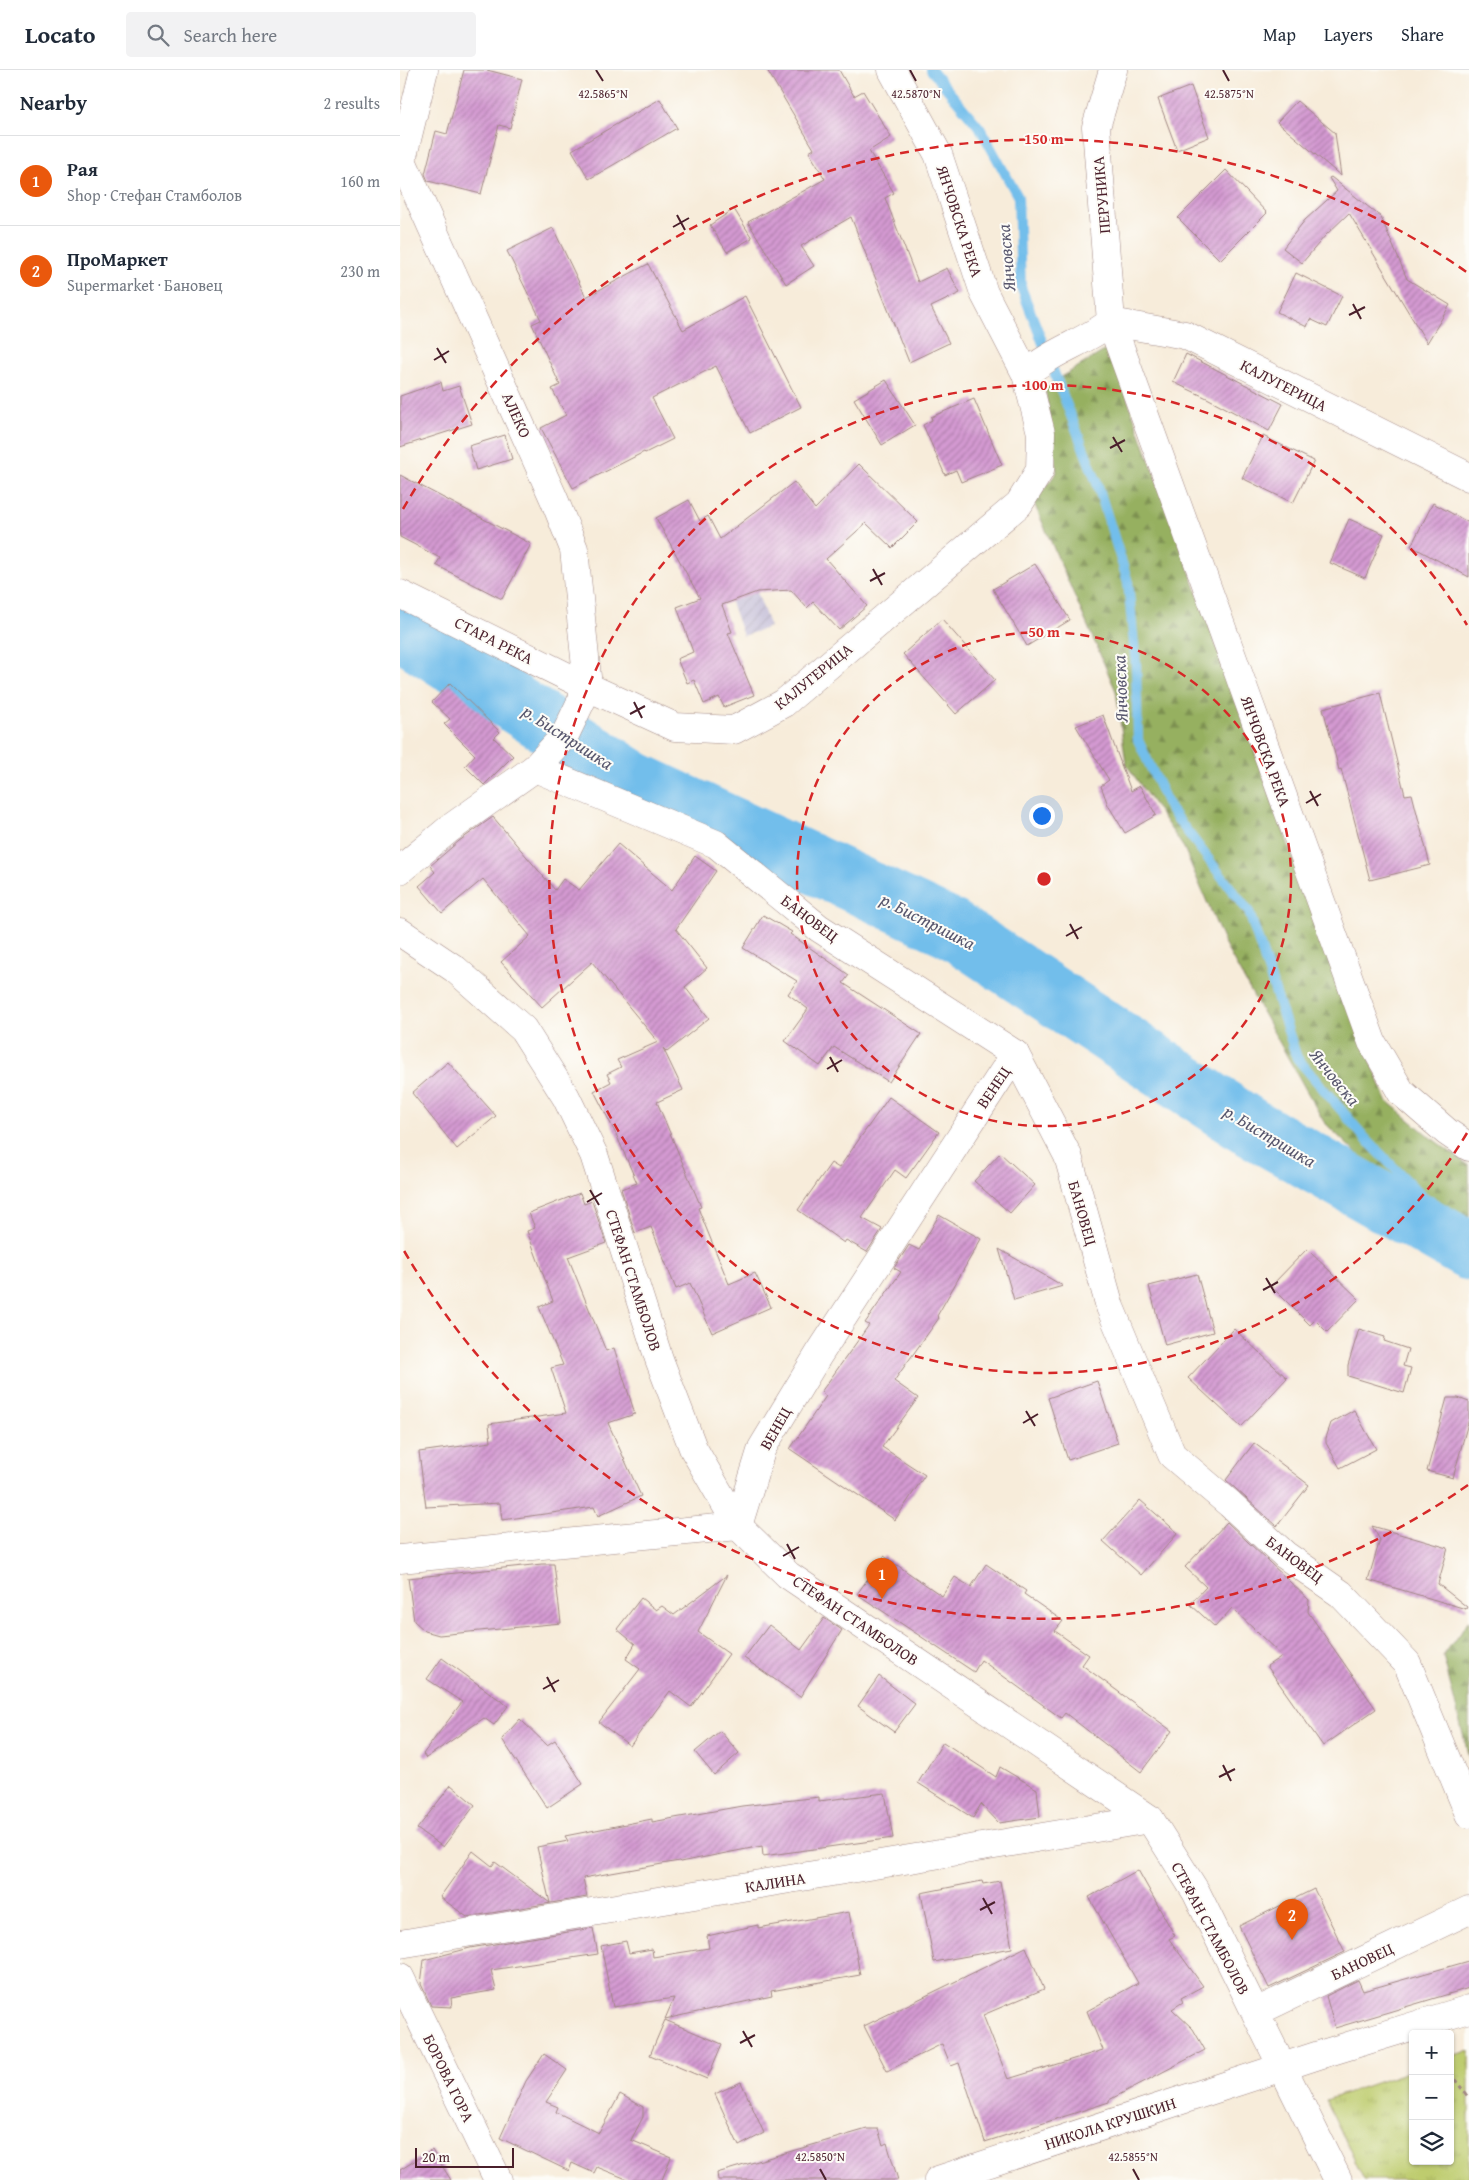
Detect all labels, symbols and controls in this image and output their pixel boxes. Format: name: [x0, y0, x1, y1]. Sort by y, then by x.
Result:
search box: [126, 12, 476, 57]
text: Locato: [25, 17, 96, 52]
icon: search: [144, 21, 172, 49]
text: Search here: [184, 21, 277, 49]
text: Map: [1263, 21, 1296, 48]
text: Layers: [1324, 21, 1373, 48]
text: Share: [1401, 21, 1444, 48]
text: 42.5865°N: [578, 85, 628, 102]
text: 42.5870°N: [891, 85, 941, 102]
text: 42.5875°N: [1204, 85, 1254, 102]
text: Nearby: [20, 87, 87, 118]
text: 2 results: [323, 91, 380, 115]
text: 150 m: [1024, 128, 1064, 149]
text: Рая: [67, 155, 98, 183]
street label: ПЕРУНИКА: [1086, 155, 1116, 235]
street label: ЯНЧОВСКА РЕКА: [930, 161, 990, 280]
text: 1: [32, 169, 40, 193]
text: 160 m: [340, 169, 380, 193]
text: Shop · Стефан Стамболов: [67, 183, 242, 207]
water label: Янчовска: [990, 223, 1022, 294]
text: ПроМаркет: [67, 245, 168, 273]
text: 2: [32, 259, 40, 283]
text: 230 m: [340, 259, 380, 283]
text: Supermarket · Бановец: [67, 273, 223, 297]
street label: КАЛУГЕРИЦА: [1236, 353, 1332, 417]
text: 100 m: [1024, 374, 1064, 395]
street label: АЛЕКО: [496, 388, 538, 442]
street label: СТАРА РЕКА: [450, 610, 538, 670]
text: 50 m: [1028, 621, 1060, 642]
street label: КАЛУГЕРИЦА: [769, 637, 858, 715]
water label: Янчовска: [1105, 654, 1135, 724]
street label: ЯНЧОВСКА РЕКА: [1234, 691, 1297, 810]
water label: р. Бистришка: [517, 697, 619, 777]
your location: [1029, 803, 1055, 829]
centre of rings: [1035, 870, 1053, 888]
water label: р. Бистришка: [875, 885, 981, 957]
street label: БАНОВЕЦ: [776, 888, 844, 948]
water label: Янчовска: [1303, 1042, 1367, 1112]
street label: ВЕНЕЦ: [970, 1061, 1016, 1113]
water label: р. Бистришка: [1218, 1097, 1322, 1174]
street label: БАНОВЕЦ: [1062, 1178, 1104, 1248]
street label: СТЕФАН СТАМБОЛОВ: [600, 1206, 668, 1354]
street label: ВЕНЕЦ: [753, 1402, 797, 1454]
street label: БАНОВЕЦ: [1261, 1529, 1329, 1589]
pin: 1: [866, 1558, 898, 1599]
street label: СТЕФАН СТАМБОЛОВ: [788, 1569, 924, 1671]
street label: СТЕФАН СТАМБОЛОВ: [1166, 1857, 1256, 1999]
street label: КАЛИНА: [743, 1865, 807, 1899]
pin: 2: [1276, 1899, 1308, 1940]
street label: БАНОВЕЦ: [1327, 1936, 1397, 1986]
street label: БОРОВА ГОРА: [417, 2030, 481, 2126]
map controls: [1409, 2030, 1454, 2165]
button: +: [1409, 2030, 1454, 2075]
button: −: [1409, 2075, 1454, 2120]
street label: НИКОЛА КРУШКИН: [1041, 2090, 1179, 2156]
button: layers: [1409, 2120, 1454, 2165]
scale bar: [415, 2145, 514, 2168]
text: 20 m: [422, 2147, 450, 2167]
text: 42.5850°N: [795, 2148, 845, 2165]
text: 42.5855°N: [1108, 2148, 1158, 2165]

